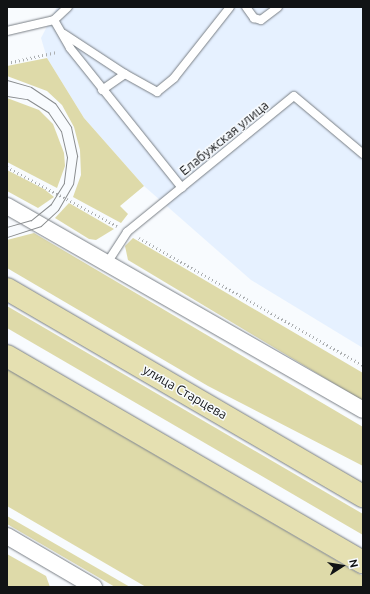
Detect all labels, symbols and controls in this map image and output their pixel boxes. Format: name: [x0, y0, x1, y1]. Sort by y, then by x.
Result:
street label: Елабужская улица: [176, 97, 272, 179]
street label: улица Старцева: [140, 362, 230, 422]
north arrow: [322, 546, 362, 586]
text: N: [347, 558, 360, 569]

